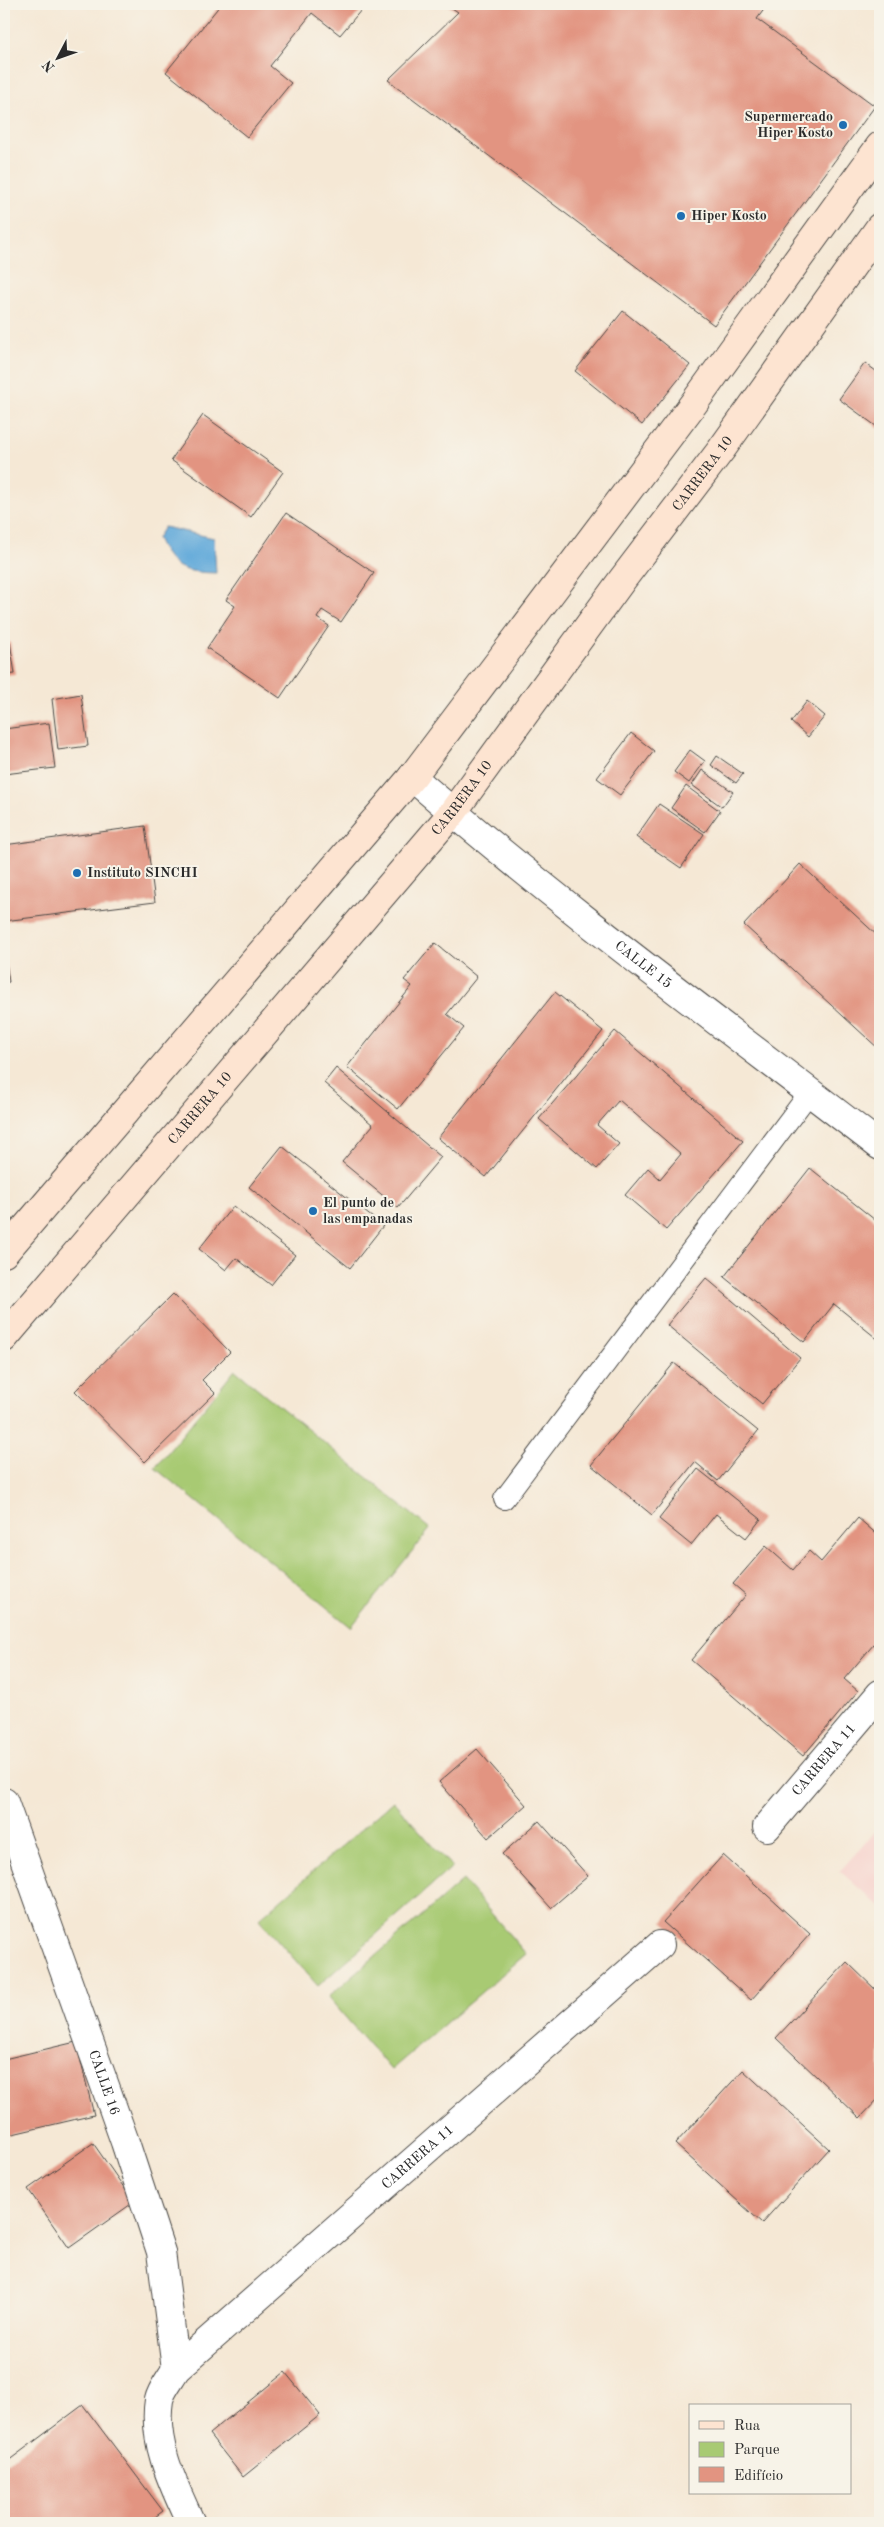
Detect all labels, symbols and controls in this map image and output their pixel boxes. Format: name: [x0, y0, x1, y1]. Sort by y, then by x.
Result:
north arrow: [32, 32, 82, 82]
text: N: [40, 57, 58, 75]
place label: Supermercado Hiper Kosto: [744, 110, 833, 140]
marker: Supermercado Hiper Kosto: [837, 119, 849, 131]
place label: Hiper Kosto: [691, 209, 767, 223]
marker: Hiper Kosto: [675, 210, 687, 222]
street label: CARRERA 10: [670, 434, 735, 514]
street label: CARRERA 10: [429, 758, 495, 838]
place label: Instituto SINCHI: [87, 866, 198, 880]
marker: Instituto SINCHI: [71, 867, 83, 879]
street label: CALLE 15: [612, 938, 675, 991]
street label: CARRERA 10: [166, 1070, 235, 1147]
place label: El punto de las empanadas: [323, 1196, 412, 1226]
marker: El punto de las empanadas: [307, 1205, 319, 1217]
street label: CARRERA 11: [790, 1721, 858, 1799]
street label: CALLE 16: [86, 2048, 122, 2117]
street label: CARRERA 11: [379, 2122, 456, 2192]
legend: [689, 2404, 852, 2494]
text: Rua: [734, 2419, 761, 2434]
text: Parque: [734, 2443, 780, 2458]
text: Edifício: [734, 2469, 783, 2484]

